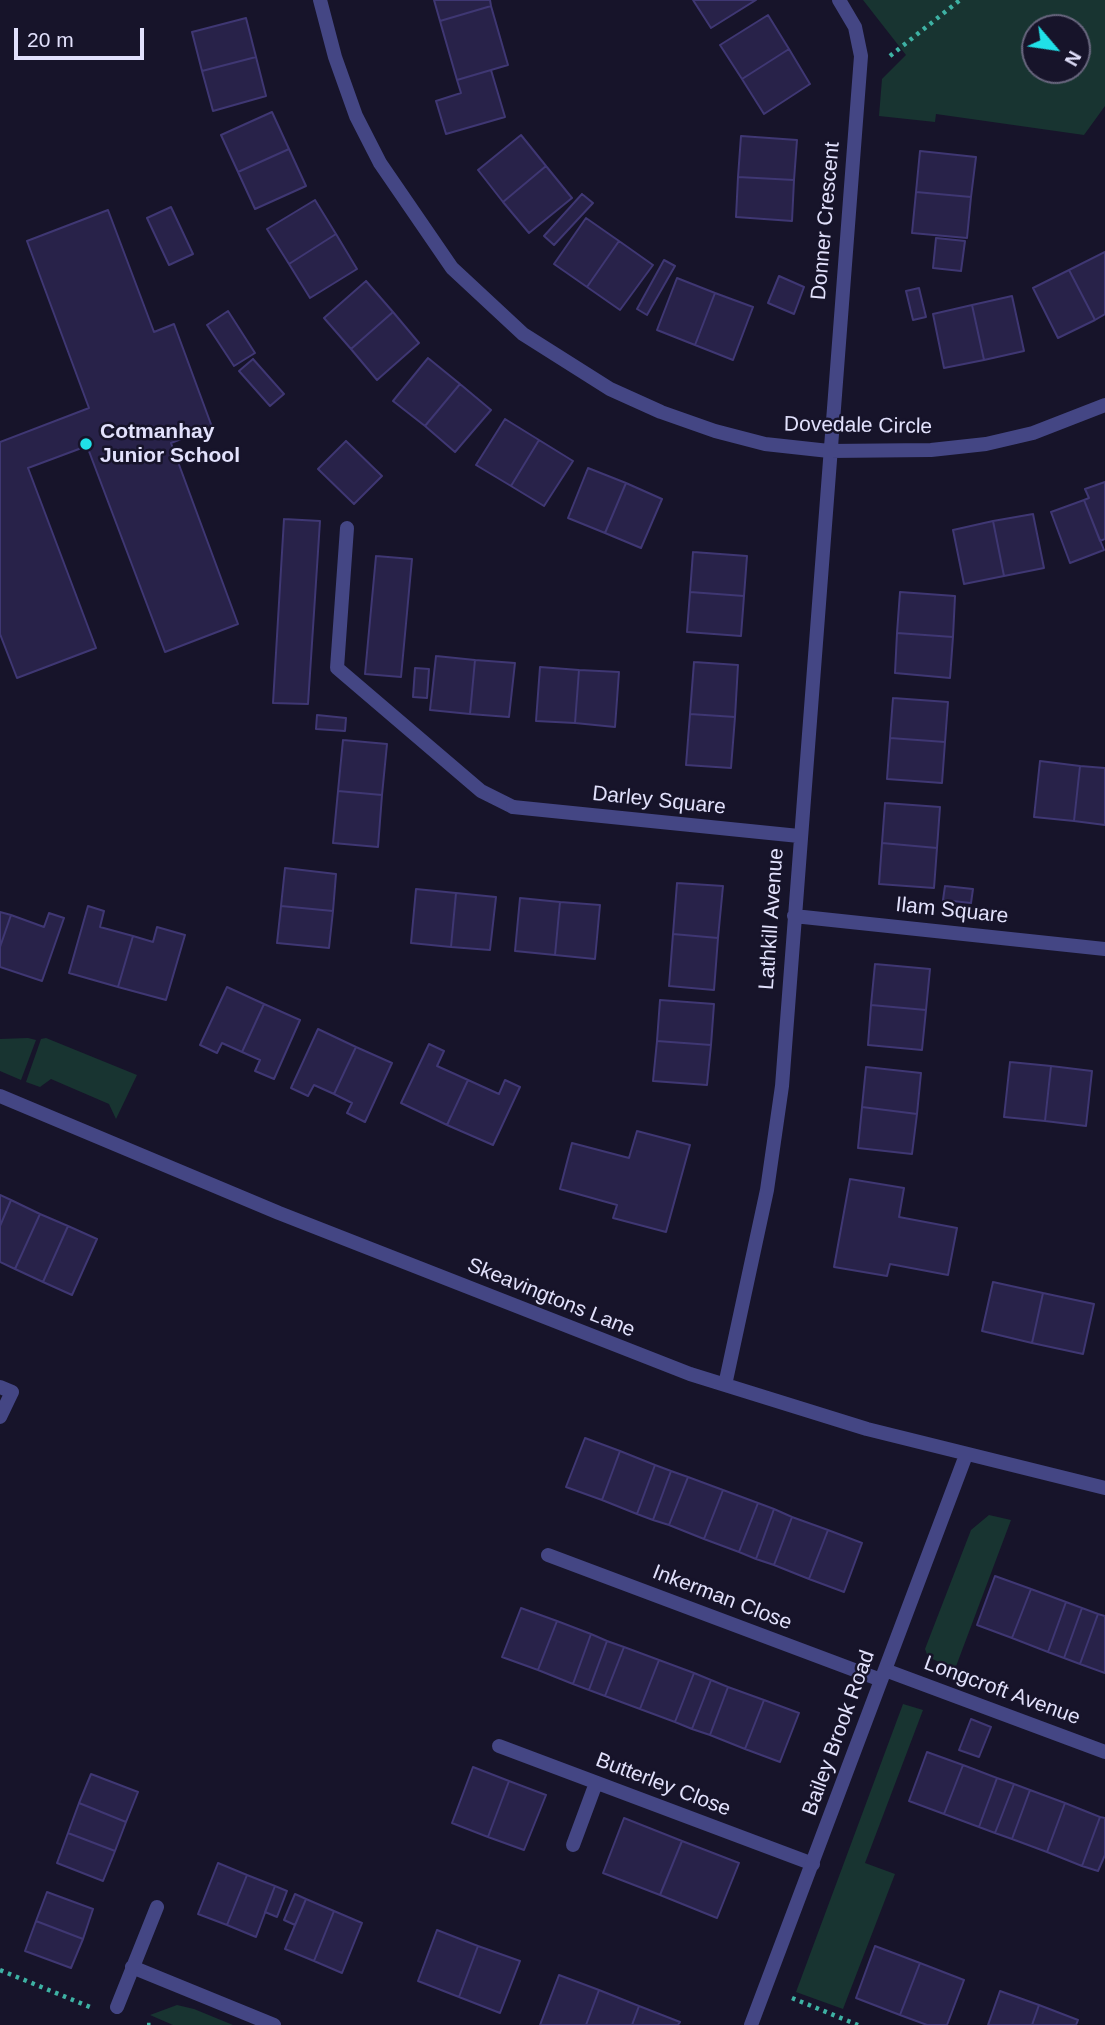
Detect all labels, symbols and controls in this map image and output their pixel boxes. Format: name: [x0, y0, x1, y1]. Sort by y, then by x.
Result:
scale bar: [18, 14, 147, 58]
north arrow: [1021, 14, 1091, 84]
text: 20 m: [27, 28, 74, 51]
text: N: [1061, 47, 1086, 70]
street label: Donner Crescent: [807, 141, 845, 301]
street label: Dovedale Circle: [784, 412, 932, 440]
place label: Cotmanhay Junior School: [100, 419, 240, 469]
marker: Cotmanhay Junior School: [78, 436, 94, 452]
street label: Darley Square: [591, 781, 727, 821]
street label: Lathkill Avenue: [754, 847, 790, 991]
street label: Ilam Square: [894, 893, 1010, 929]
street label: Skeavingtons Lane: [463, 1253, 639, 1343]
street label: Inkerman Close: [649, 1560, 795, 1636]
street label: Bailey Brook Road: [797, 1647, 881, 1819]
street label: Longcroft Avenue: [921, 1651, 1083, 1731]
street label: Butterley Close: [592, 1748, 734, 1822]

